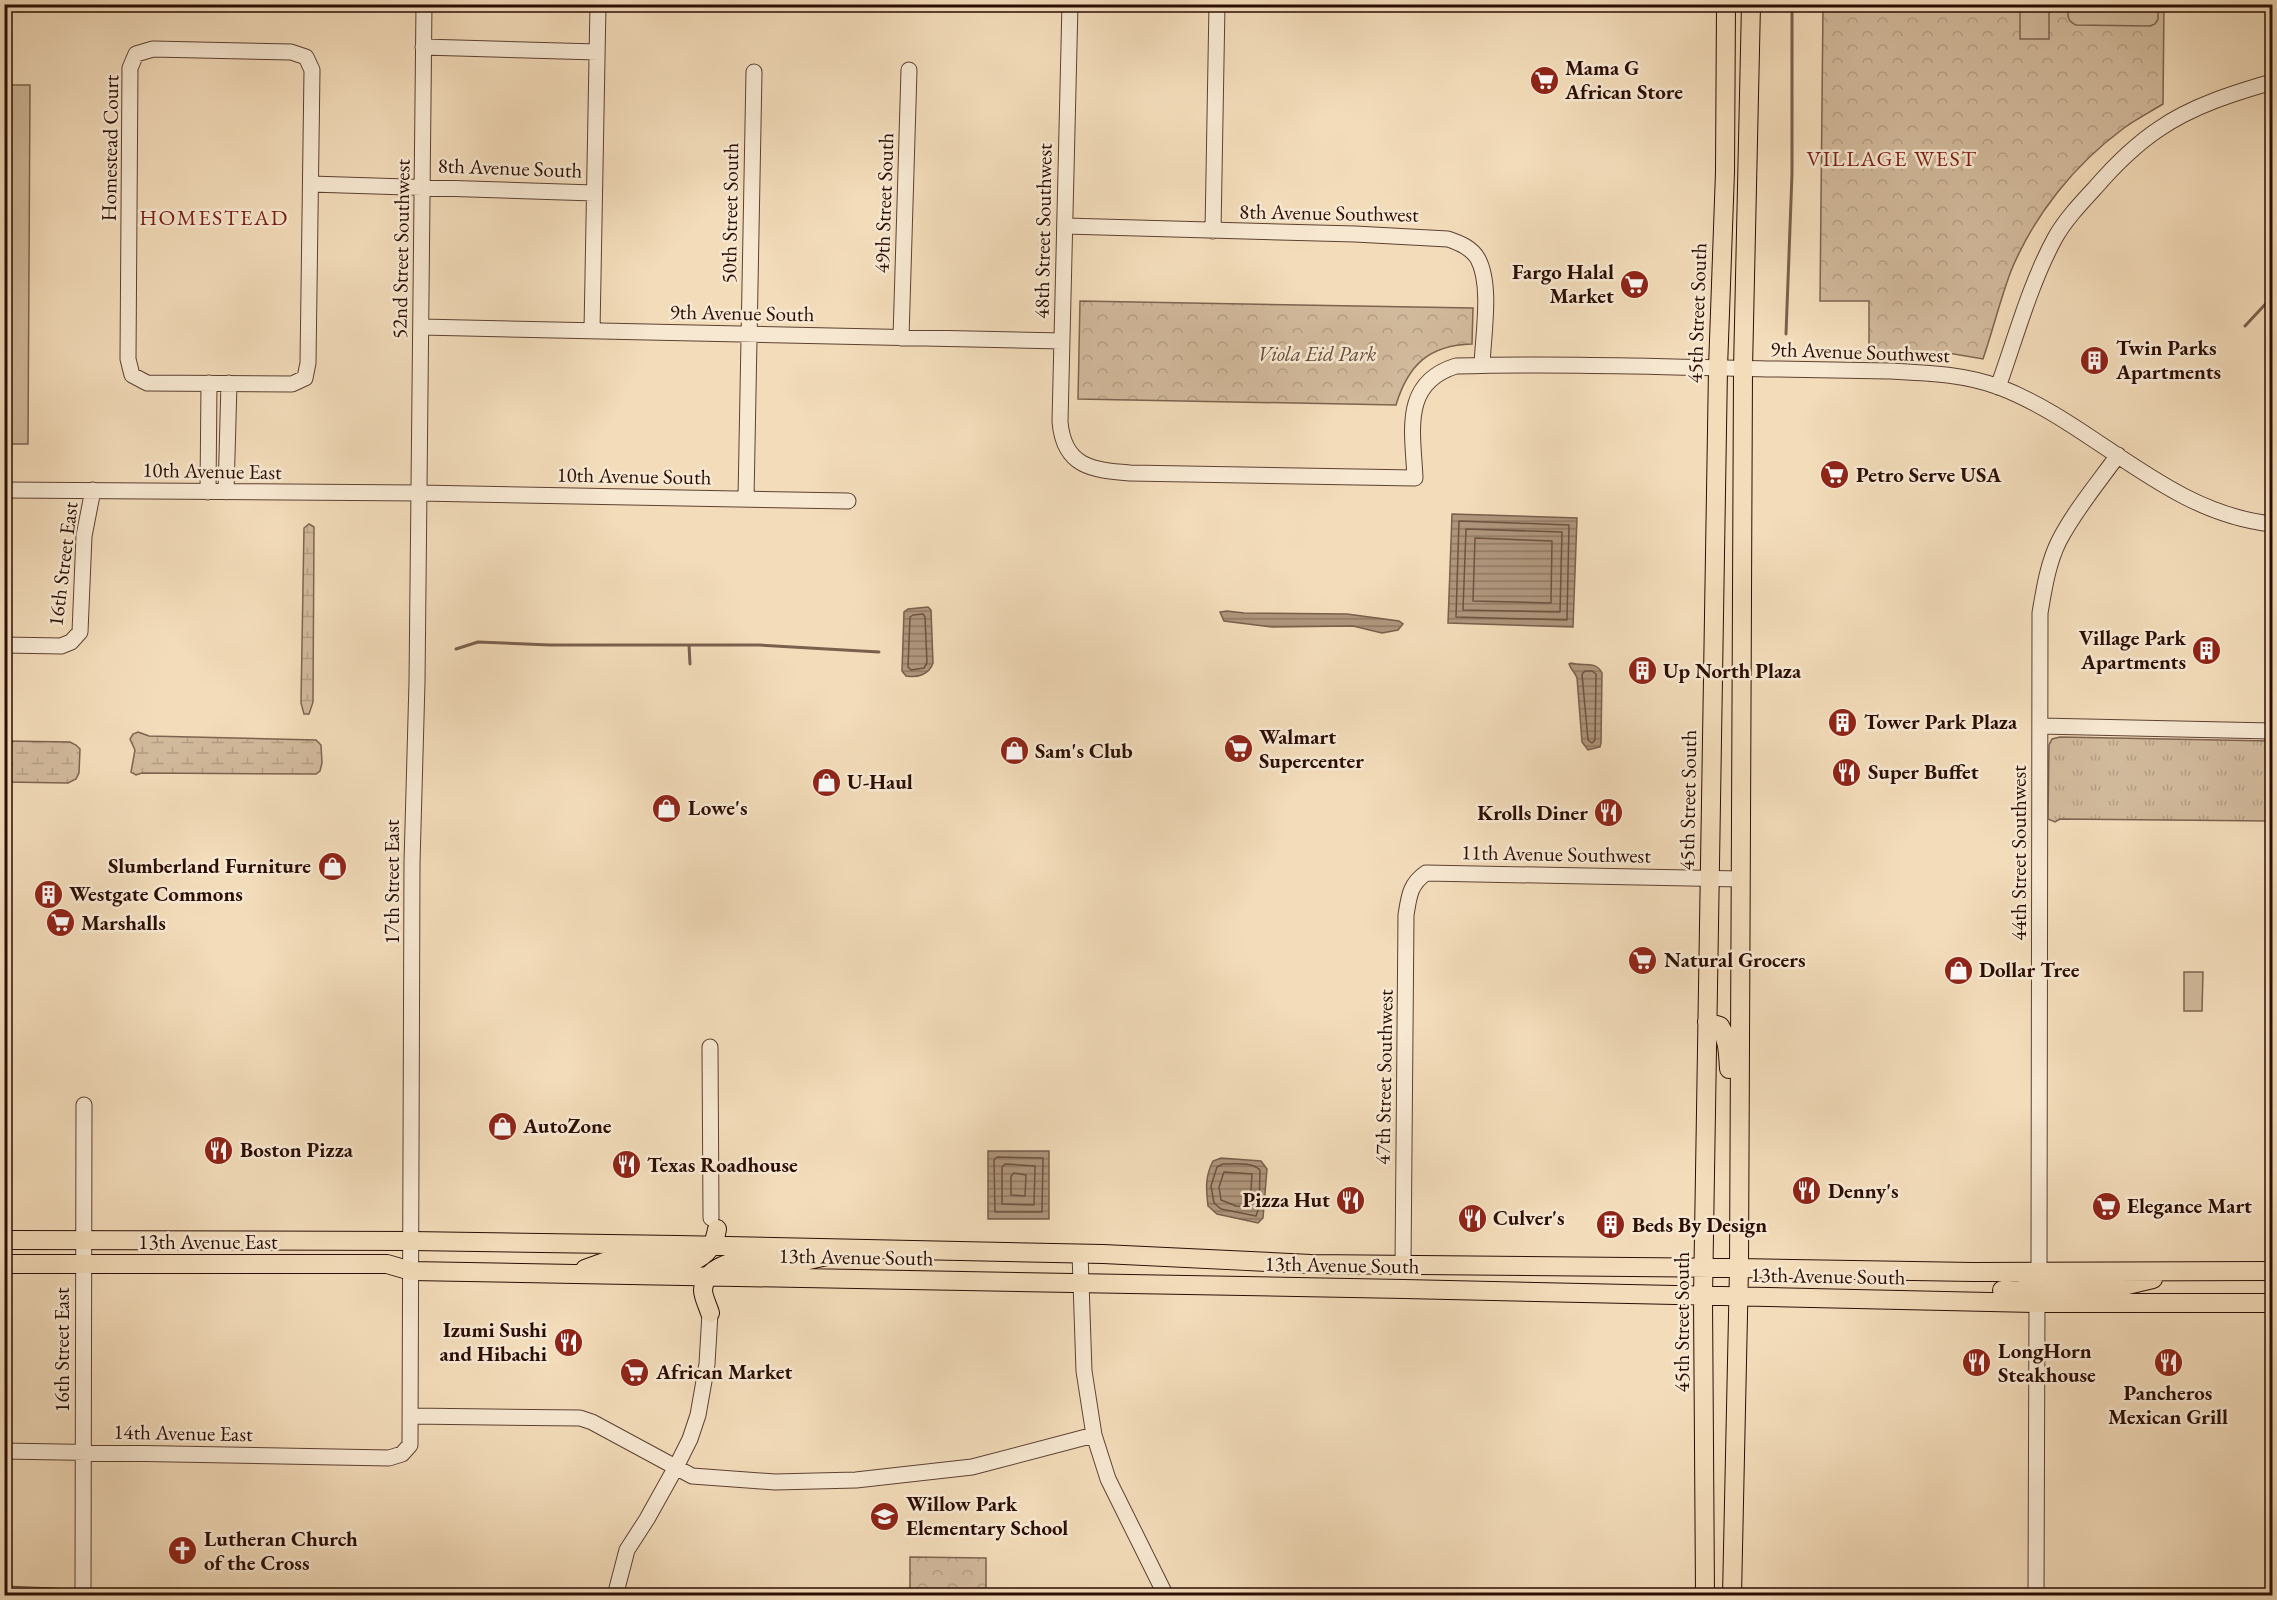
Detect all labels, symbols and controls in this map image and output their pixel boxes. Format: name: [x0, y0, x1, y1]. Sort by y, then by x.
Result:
place label: Mama G African Store: [1564, 54, 1683, 105]
supermarket icon: Mama G African Store: [1528, 64, 1560, 96]
street label: Homestead Court: [95, 74, 124, 222]
street label: 49th Street South: [868, 132, 899, 274]
street label: 50th Street South: [715, 142, 744, 284]
street label: 48th Street Southwest: [1027, 143, 1058, 319]
district label: VILLAGE WEST: [1807, 144, 1977, 173]
street label: 8th Avenue South: [437, 151, 583, 184]
street label: 52nd Street Southwest: [385, 158, 416, 339]
street label: 8th Avenue Southwest: [1239, 197, 1419, 228]
district label: HOMESTEAD: [139, 203, 289, 232]
street label: 45th Street South: [1681, 242, 1712, 384]
place label: Fargo Halal Market: [1512, 258, 1614, 309]
supermarket icon: Fargo Halal Market: [1619, 268, 1651, 300]
street label: 9th Avenue South: [669, 298, 815, 327]
place label: Twin Parks Apartments: [2115, 334, 2221, 385]
street label: 9th Avenue Southwest: [1770, 335, 1951, 368]
park label: Viola Eid Park: [1258, 340, 1377, 367]
building icon: Twin Parks Apartments: [2079, 344, 2111, 376]
street label: 10th Avenue East: [142, 456, 282, 485]
supermarket icon: Petro Serve USA: [1819, 459, 1851, 491]
street label: 10th Avenue South: [556, 461, 712, 490]
place label: Petro Serve USA: [1856, 461, 2002, 488]
street label: 16th Street East: [41, 500, 84, 628]
place label: Village Park Apartments: [2079, 624, 2187, 675]
building icon: Village Park Apartments: [2191, 634, 2223, 666]
building icon: Up North Plaza: [1626, 655, 1658, 687]
place label: Up North Plaza: [1663, 657, 1802, 684]
building icon: Tower Park Plaza: [1827, 706, 1859, 738]
place label: Tower Park Plaza: [1864, 708, 2018, 735]
place label: Walmart Supercenter: [1259, 723, 1364, 774]
street label: 45th Street South: [1673, 729, 1702, 871]
supermarket icon: Walmart Supercenter: [1222, 733, 1254, 765]
shop icon: Sam's Club: [998, 735, 1030, 767]
place label: Sam's Club: [1035, 737, 1133, 764]
restaurant icon: Super Buffet: [1831, 756, 1863, 788]
place label: Super Buffet: [1868, 758, 1979, 785]
street label: 44th Street Southwest: [2005, 765, 2032, 941]
shop icon: U-Haul: [810, 766, 842, 798]
place label: U-Haul: [847, 768, 913, 795]
shop icon: Lowe's: [651, 792, 683, 824]
place label: Lowe's: [688, 794, 748, 821]
restaurant icon: Krolls Diner: [1593, 797, 1625, 829]
place label: Krolls Diner: [1477, 799, 1588, 826]
street label: 17th Street East: [378, 819, 405, 945]
street label: 11th Avenue Southwest: [1461, 838, 1652, 869]
shop icon: Slumberland Furniture: [316, 850, 348, 882]
place label: Slumberland Furniture: [108, 852, 311, 879]
building icon: Westgate Commons: [32, 878, 64, 910]
place label: Westgate Commons: [69, 880, 243, 907]
supermarket icon: Marshalls: [44, 907, 76, 939]
place label: Marshalls: [81, 909, 166, 936]
supermarket icon: Natural Grocers: [1627, 944, 1659, 976]
place label: Natural Grocers: [1664, 946, 1806, 973]
shop icon: Dollar Tree: [1942, 954, 1974, 986]
place label: Dollar Tree: [1979, 956, 2080, 983]
street label: 47th Street Southwest: [1368, 989, 1399, 1165]
shop icon: AutoZone: [486, 1110, 518, 1142]
place label: AutoZone: [522, 1112, 612, 1139]
restaurant icon: Boston Pizza: [203, 1134, 235, 1166]
place label: Boston Pizza: [240, 1136, 354, 1163]
restaurant icon: Texas Roadhouse: [610, 1149, 642, 1181]
place label: Texas Roadhouse: [647, 1151, 798, 1178]
restaurant icon: Denny's: [1791, 1175, 1823, 1207]
place label: Denny's: [1828, 1177, 1899, 1204]
restaurant icon: Pizza Hut: [1335, 1184, 1367, 1216]
place label: Pizza Hut: [1243, 1186, 1330, 1213]
supermarket icon: Elegance Mart: [2090, 1190, 2122, 1222]
place label: Elegance Mart: [2127, 1192, 2252, 1219]
restaurant icon: Culver's: [1456, 1202, 1488, 1234]
place label: Culver's: [1493, 1204, 1565, 1231]
building icon: Beds By Design: [1595, 1209, 1627, 1241]
place label: Beds By Design: [1632, 1211, 1767, 1238]
street label: 13th Avenue East: [138, 1228, 278, 1255]
street label: 13th Avenue South: [778, 1242, 934, 1271]
street label: 13th Avenue South: [1264, 1250, 1420, 1279]
street label: 45th Street South: [1668, 1251, 1695, 1392]
street label: 13th Avenue South: [1750, 1261, 1906, 1290]
street label: 16th Street East: [48, 1287, 75, 1413]
place label: Izumi Sushi and Hibachi: [439, 1316, 547, 1367]
restaurant icon: Izumi Sushi and Hibachi: [552, 1326, 584, 1358]
place label: LongHorn Steakhouse: [1998, 1337, 2096, 1388]
restaurant icon: Pancheros Mexican Grill: [2152, 1346, 2184, 1378]
restaurant icon: LongHorn Steakhouse: [1961, 1347, 1993, 1379]
supermarket icon: African Market: [619, 1356, 651, 1388]
place label: African Market: [655, 1358, 792, 1385]
place label: Pancheros Mexican Grill: [2108, 1379, 2228, 1430]
street label: 14th Avenue East: [113, 1418, 253, 1447]
place label: Willow Park Elementary School: [906, 1490, 1068, 1541]
school or university icon: Willow Park Elementary School: [869, 1500, 901, 1532]
place label: Lutheran Church of the Cross: [204, 1525, 358, 1576]
church icon: Lutheran Church of the Cross: [167, 1535, 199, 1567]

